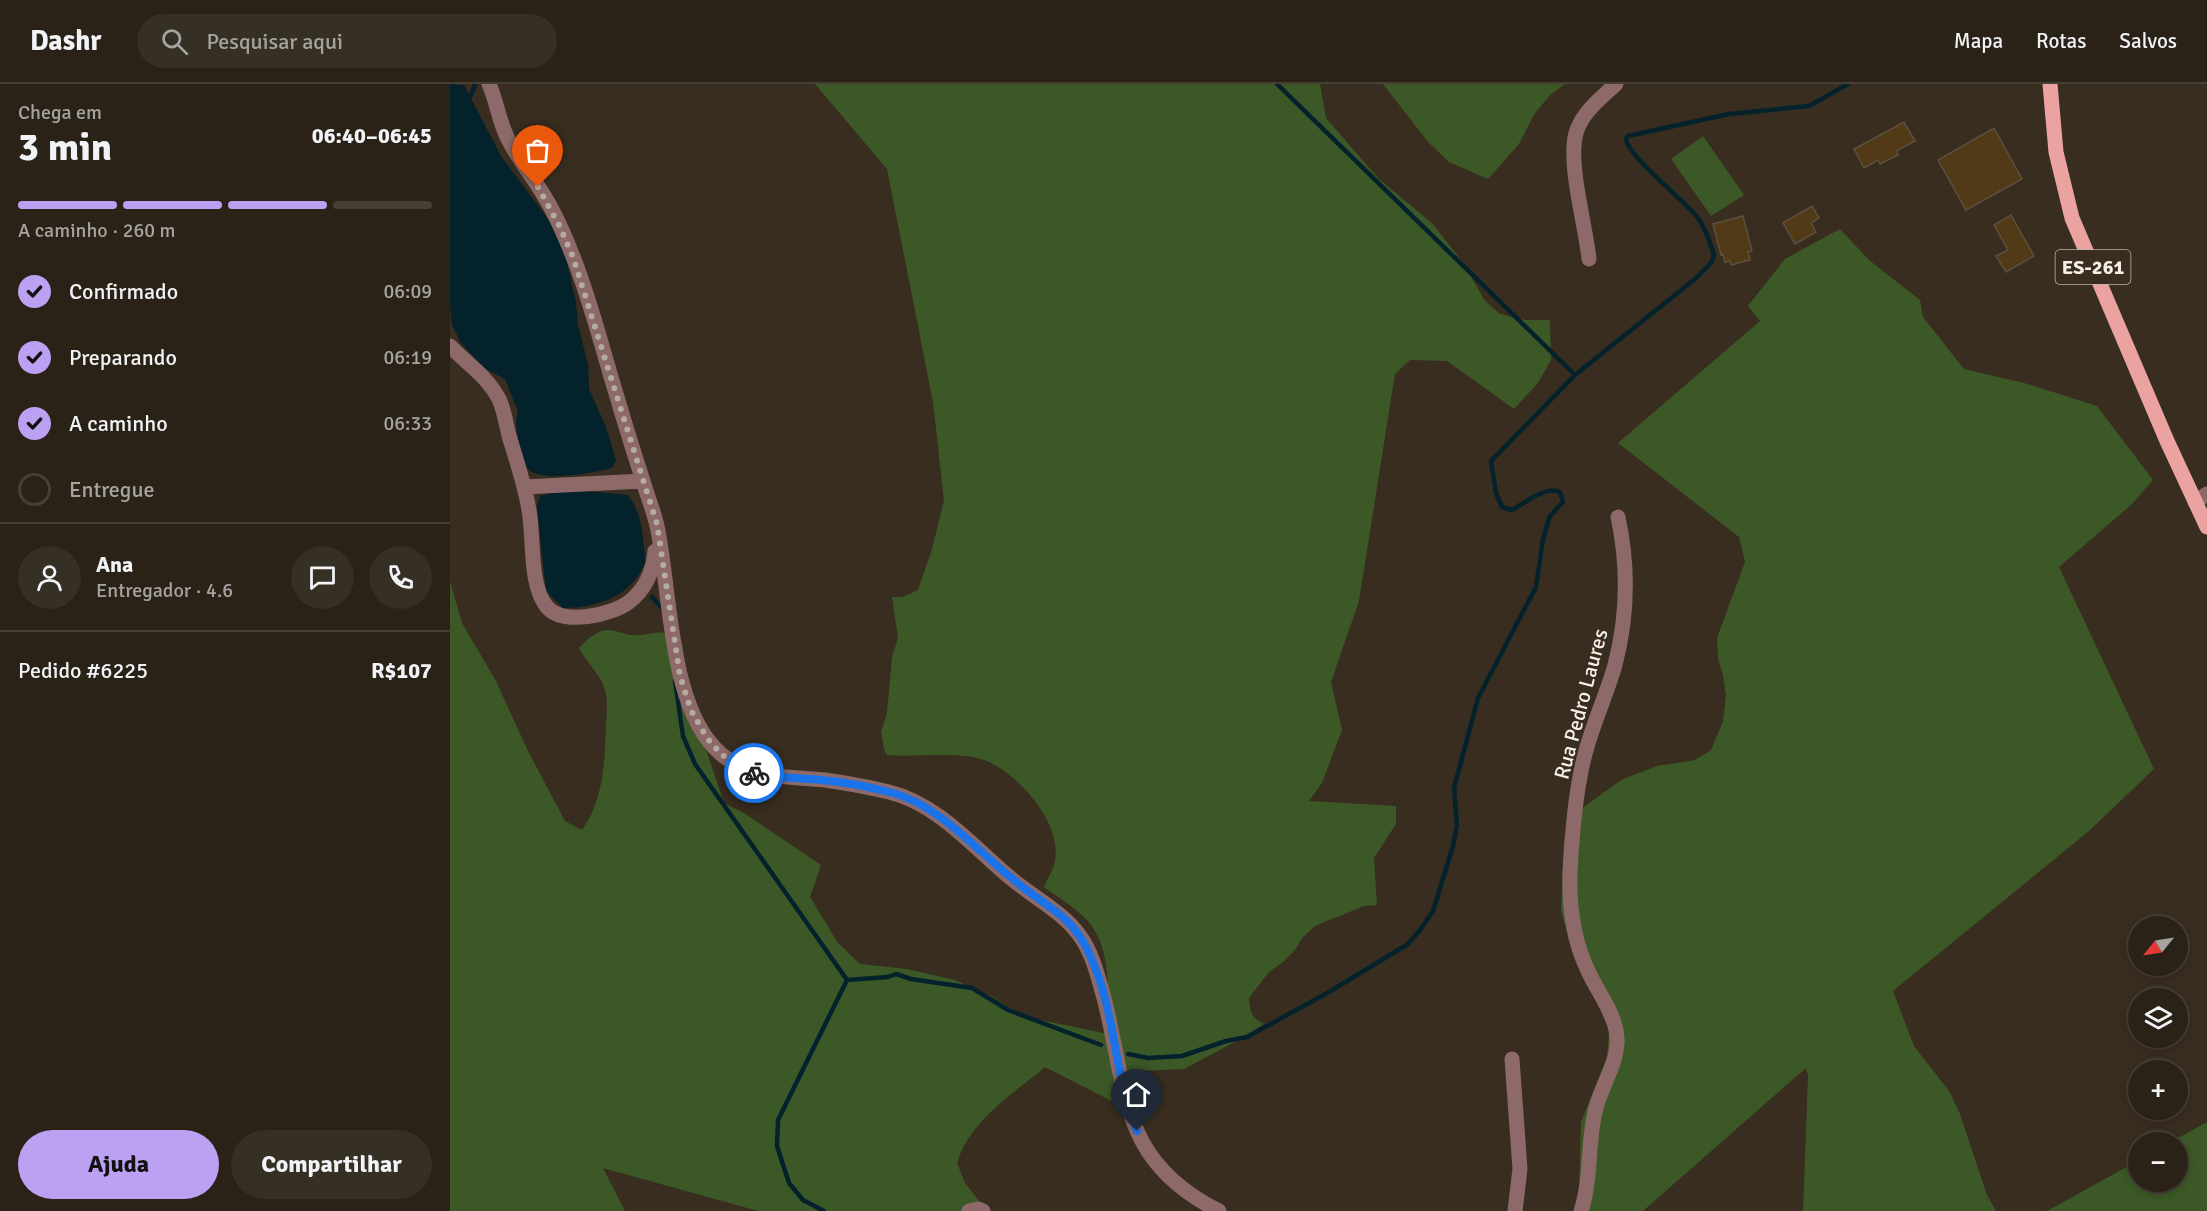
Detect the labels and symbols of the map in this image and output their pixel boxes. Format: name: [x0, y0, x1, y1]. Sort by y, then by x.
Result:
pin: [512, 125, 563, 187]
road number: ES-261: [2056, 250, 2130, 284]
street label: Rua Pedro Laures: [1548, 626, 1614, 782]
courier: [724, 743, 784, 803]
north arrow: [2128, 916, 2188, 976]
pin: [1111, 1069, 1162, 1131]

